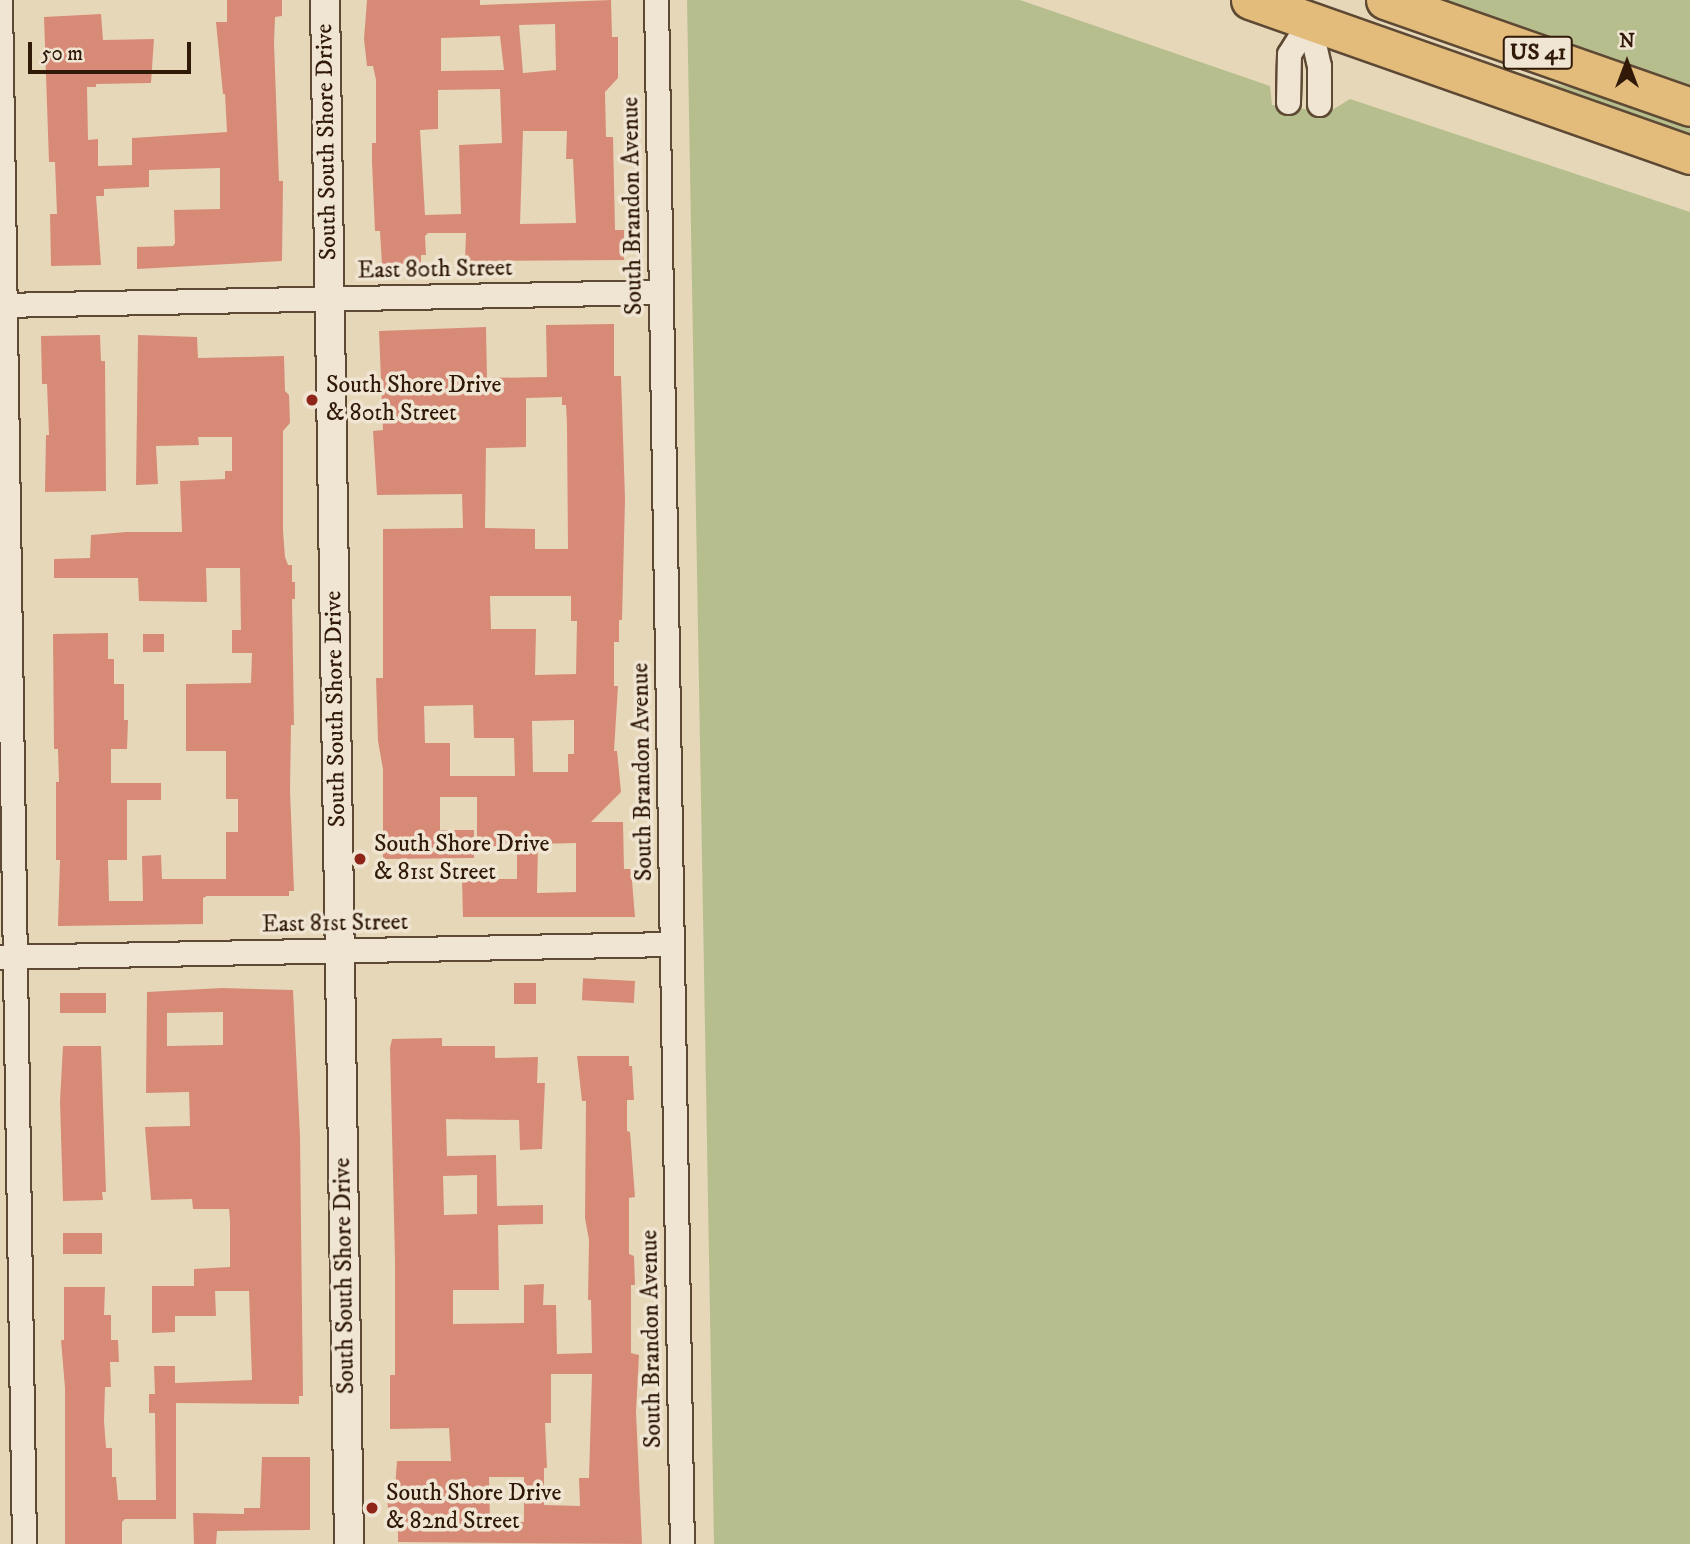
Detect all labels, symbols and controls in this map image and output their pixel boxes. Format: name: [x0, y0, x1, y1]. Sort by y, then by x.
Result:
street label: South South Shore Drive: [311, 23, 343, 261]
scale bar: [32, 28, 194, 72]
north arrow: [1592, 28, 1662, 98]
text: N: [1619, 30, 1635, 53]
road number: US 41: [1501, 34, 1575, 72]
text: 50 m: [41, 41, 83, 67]
street label: South Brandon Avenue: [617, 97, 649, 315]
street label: East 80th Street: [357, 254, 513, 286]
place label: South Shore Drive & 80th Street: [326, 372, 501, 428]
marker: South Shore Drive & 80th Street: [304, 392, 320, 408]
street label: South South Shore Drive: [320, 590, 352, 828]
street label: South Brandon Avenue: [627, 663, 659, 881]
place label: South Shore Drive & 81st Street: [374, 831, 549, 887]
marker: South Shore Drive & 81st Street: [352, 851, 368, 867]
street label: East 81st Street: [262, 908, 408, 940]
street label: South South Shore Drive: [329, 1157, 361, 1395]
street label: South Brandon Avenue: [636, 1230, 668, 1448]
place label: South Shore Drive & 82nd Street: [386, 1480, 561, 1536]
marker: South Shore Drive & 82nd Street: [364, 1500, 380, 1516]

